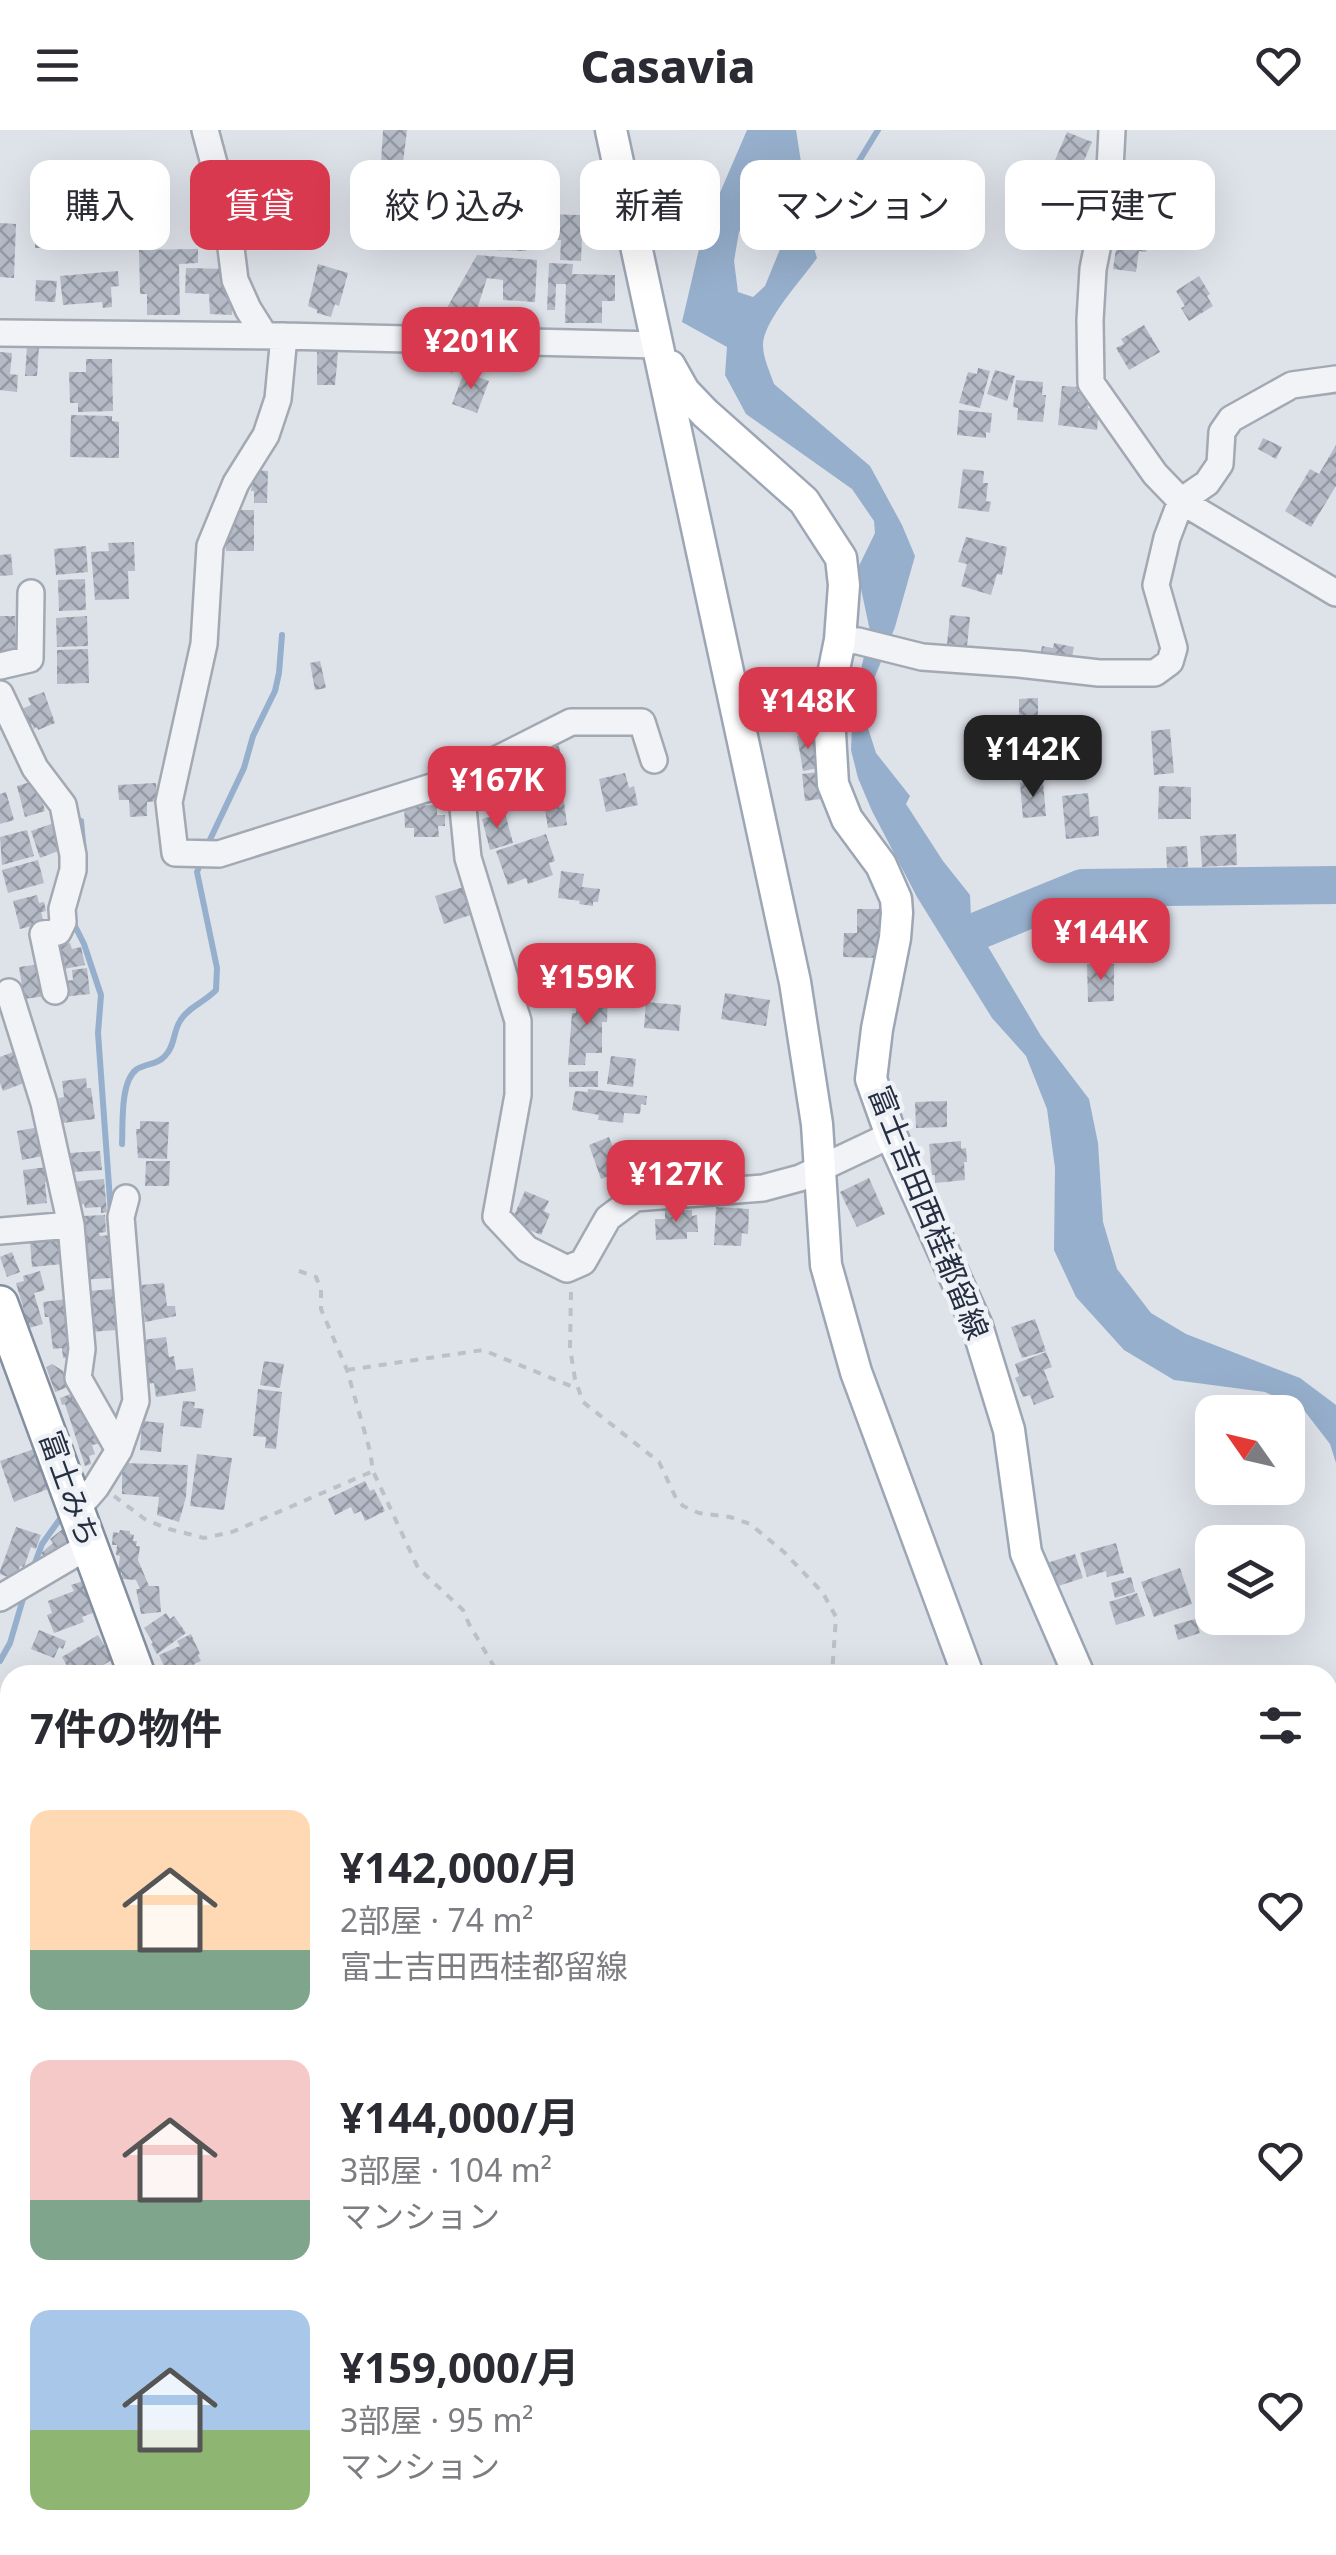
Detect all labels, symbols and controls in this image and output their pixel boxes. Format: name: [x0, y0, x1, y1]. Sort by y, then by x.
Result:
text: Casavia: [581, 35, 755, 96]
icon: menu: [30, 38, 85, 93]
icon: heart: [1251, 38, 1306, 93]
chip: 購入: [30, 160, 170, 250]
chip: 賃貸: [190, 160, 330, 250]
chip: 絞り込み: [350, 160, 560, 250]
chip: 新着: [580, 160, 720, 250]
chip: マンション: [740, 160, 985, 250]
chip: 一戸建て: [1005, 160, 1215, 250]
pin: ¥201K: [401, 307, 541, 392]
text: ¥201K: [424, 318, 518, 361]
pin: ¥148K: [738, 667, 878, 752]
text: ¥148K: [761, 678, 855, 721]
pin: ¥142K: [963, 715, 1103, 800]
text: ¥142K: [986, 726, 1080, 769]
pin: ¥167K: [427, 746, 567, 831]
text: ¥167K: [450, 757, 544, 800]
pin: ¥144K: [1031, 898, 1171, 983]
text: ¥144K: [1054, 909, 1148, 952]
pin: ¥159K: [517, 943, 657, 1028]
text: ¥159K: [540, 954, 634, 997]
street label: 富士吉田西桂都留線: [860, 1080, 999, 1345]
pin: ¥127K: [606, 1140, 746, 1225]
text: ¥127K: [629, 1151, 723, 1194]
north arrow: [1195, 1395, 1305, 1505]
map controls: [1195, 1395, 1305, 1635]
street label: 富士みち: [31, 1425, 110, 1552]
button: layers: [1195, 1525, 1305, 1635]
icon: filters: [1253, 1698, 1308, 1753]
text: 7件の物件: [30, 1699, 222, 1756]
text: ¥142,000/月: [340, 1838, 580, 1895]
icon: home: [110, 1850, 230, 1970]
icon: heart: [1253, 1883, 1308, 1938]
text: 2部屋 · 74 m²: [340, 1898, 534, 1941]
text: 富士吉田西桂都留線: [340, 1944, 628, 1987]
text: ¥144,000/月: [340, 2088, 580, 2145]
icon: home: [110, 2100, 230, 2220]
icon: heart: [1253, 2133, 1308, 2188]
text: 3部屋 · 104 m²: [340, 2148, 552, 2191]
text: マンション: [340, 2194, 500, 2237]
text: ¥159,000/月: [340, 2338, 580, 2395]
icon: home: [110, 2350, 230, 2470]
icon: heart: [1253, 2383, 1308, 2438]
text: 3部屋 · 95 m²: [340, 2398, 534, 2441]
text: マンション: [340, 2444, 500, 2487]

